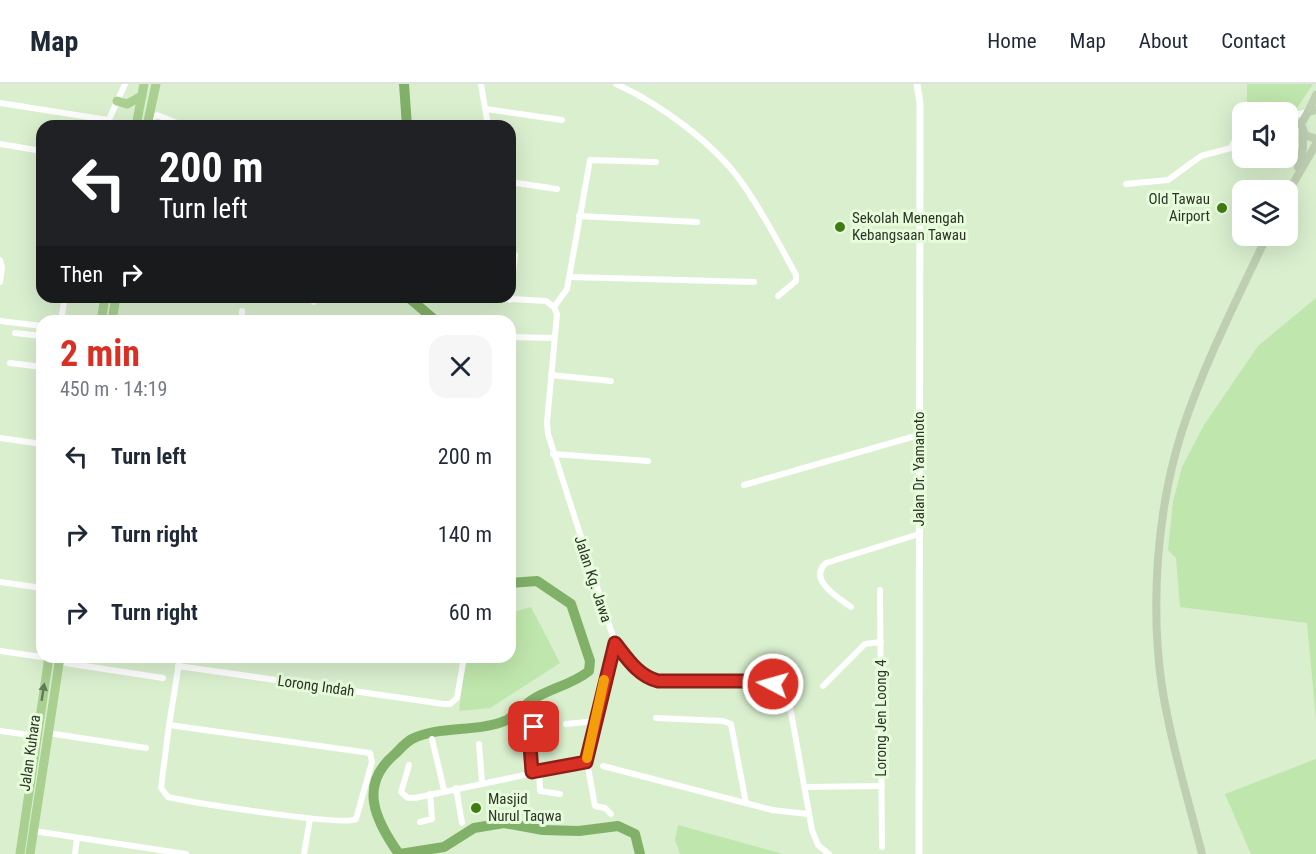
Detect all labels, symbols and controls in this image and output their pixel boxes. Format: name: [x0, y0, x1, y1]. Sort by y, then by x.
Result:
text: Map: [30, 25, 78, 58]
text: Home: [987, 29, 1037, 53]
text: Map: [1070, 29, 1106, 53]
text: About: [1139, 29, 1188, 53]
text: Contact: [1221, 29, 1286, 53]
map controls: [1232, 102, 1298, 246]
button: sound: [1232, 102, 1298, 168]
text: 200 m: [159, 143, 264, 192]
icon: left: [60, 144, 138, 222]
button: layers: [1232, 180, 1298, 246]
place label: Old Tawau Airport: [1149, 190, 1210, 225]
text: Turn left: [159, 193, 248, 225]
marker: Old Tawau Airport: [1215, 201, 1229, 215]
place label: Sekolah Menengah Kebangsaan Tawau: [852, 209, 966, 244]
marker: Sekolah Menengah Kebangsaan Tawau: [833, 220, 847, 234]
icon: right: [115, 258, 148, 291]
text: Then: [60, 262, 103, 287]
text: 2 min: [60, 333, 140, 375]
button: close: [429, 335, 492, 398]
text: 450 m · 14:19: [60, 377, 167, 401]
street label: Jalan Dr. Yamanoto: [910, 411, 928, 527]
icon: left: [60, 440, 93, 473]
text: Turn left: [111, 444, 186, 469]
text: 200 m: [438, 444, 492, 469]
icon: right: [60, 518, 93, 551]
text: Turn right: [111, 522, 198, 547]
text: 140 m: [438, 522, 492, 547]
street label: Jalan Kg. Jawa: [571, 533, 615, 625]
icon: right: [60, 596, 93, 629]
text: Turn right: [111, 600, 198, 625]
text: 60 m: [449, 600, 492, 625]
position arrow: [741, 652, 805, 716]
street label: Lorong Jen Loong 4: [872, 659, 890, 777]
street label: Lorong Indah: [276, 672, 356, 700]
one-way arrow: [39, 683, 48, 702]
pin: [508, 701, 559, 752]
icon: arrive: [517, 710, 550, 743]
street label: Jalan Kuhara: [16, 714, 44, 792]
place label: Masjid Nurul Taqwa: [488, 790, 562, 825]
marker: Masjid Nurul Taqwa: [469, 801, 483, 815]

